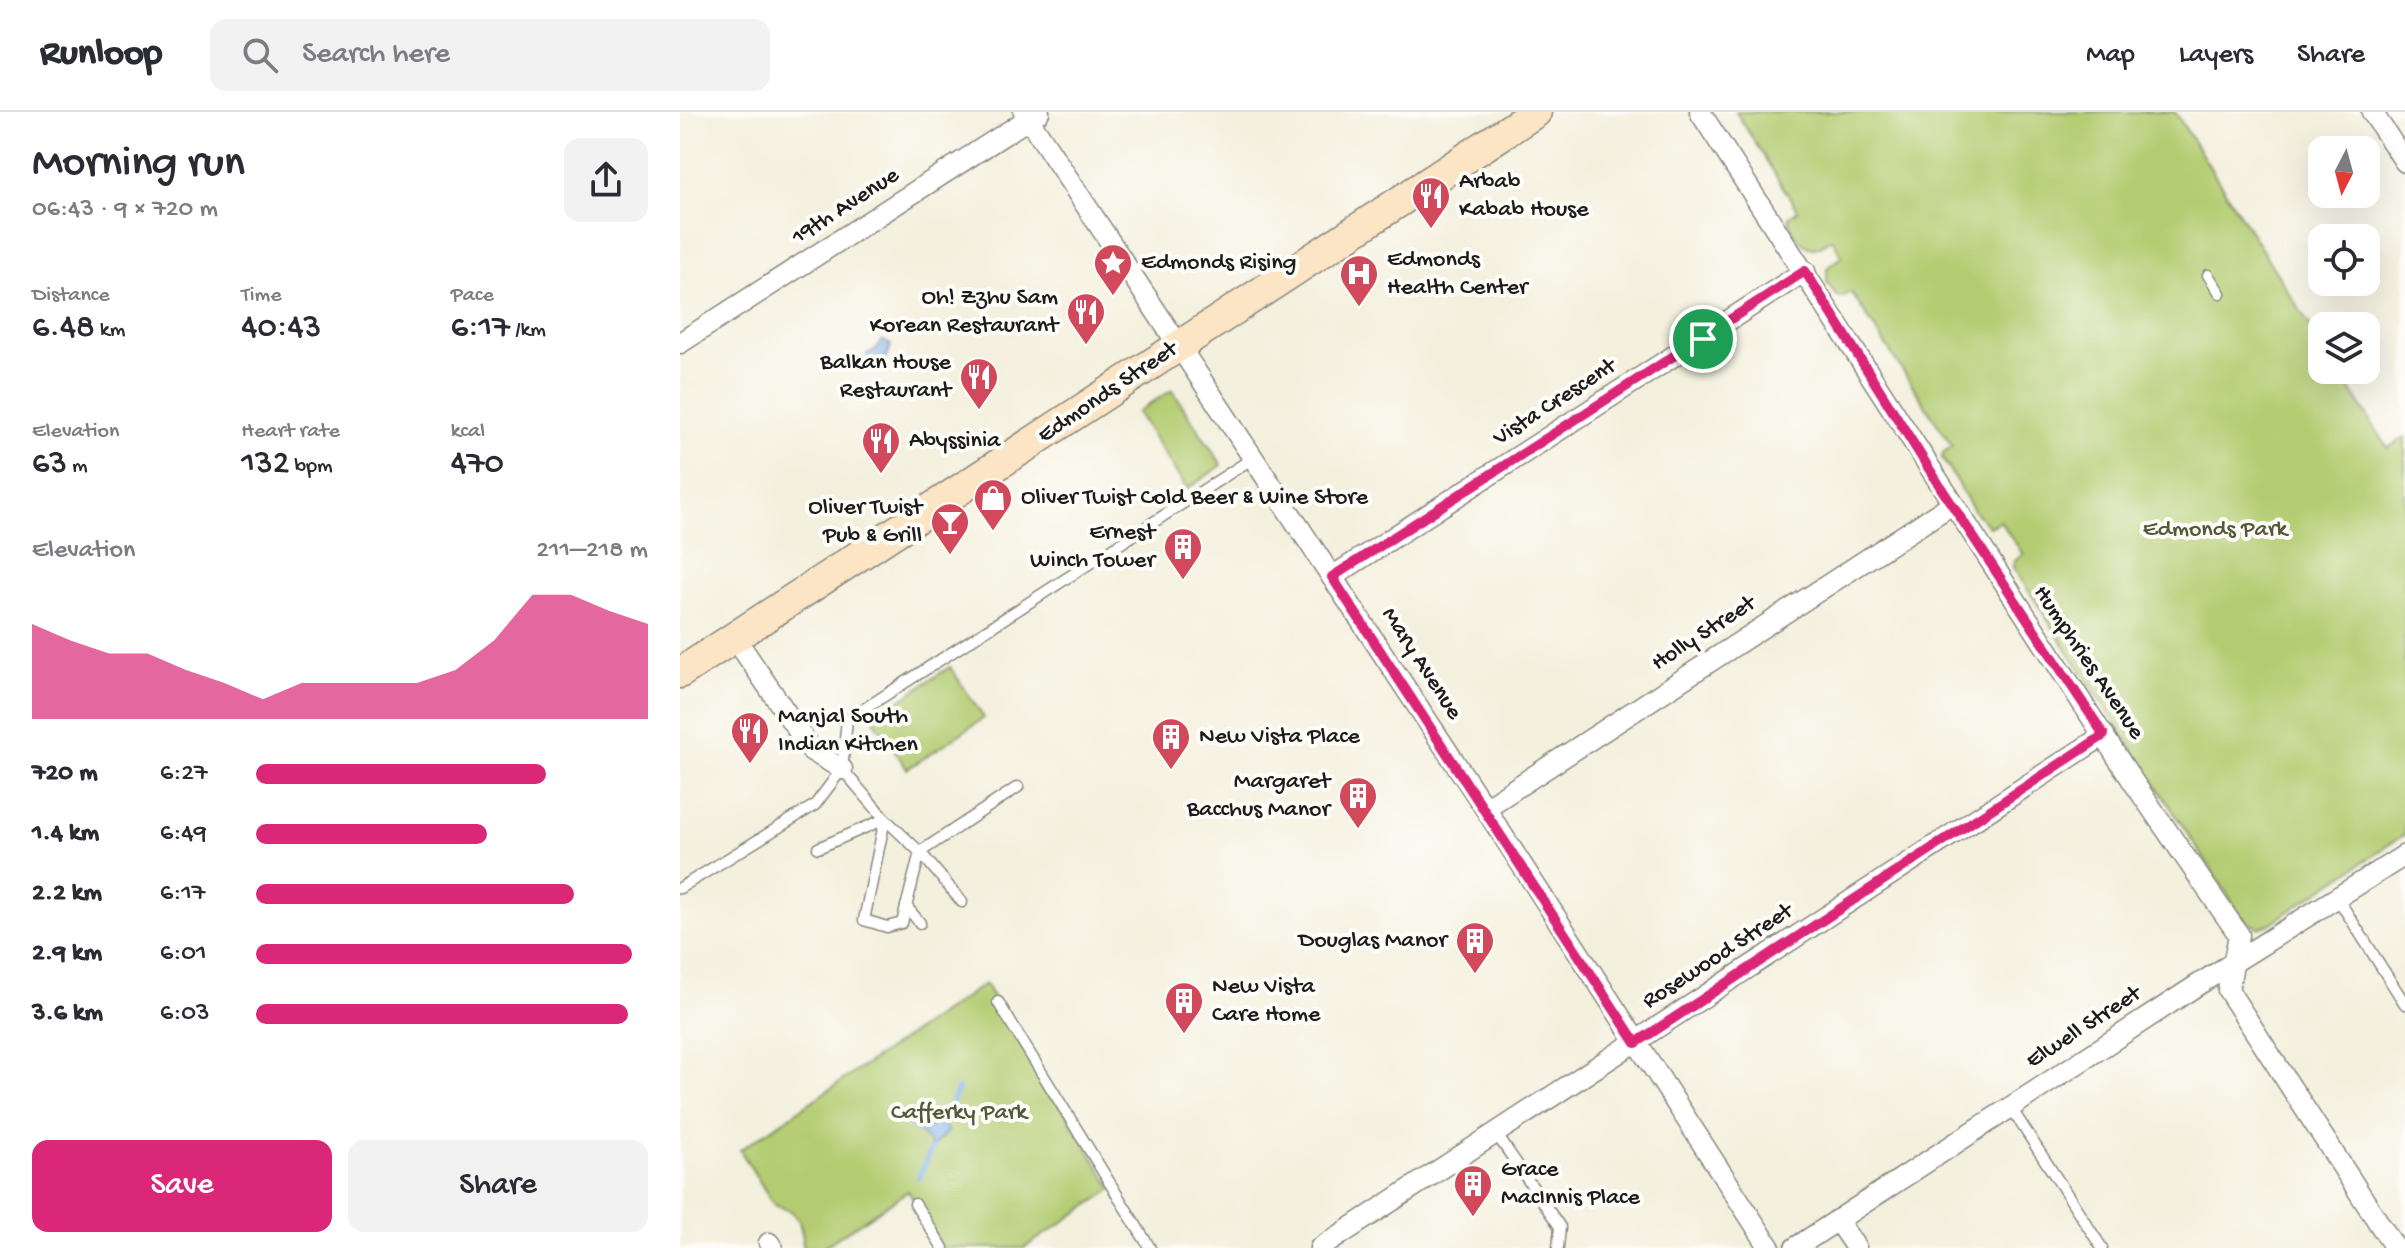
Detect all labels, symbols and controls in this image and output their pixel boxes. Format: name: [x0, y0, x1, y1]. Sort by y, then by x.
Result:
search box: [210, 19, 770, 91]
text: Runloop: [40, 33, 162, 77]
icon: search: [238, 33, 282, 77]
text: Search here: [302, 38, 450, 73]
text: Map: [2086, 39, 2135, 72]
text: Layers: [2179, 39, 2253, 72]
text: Share: [2297, 39, 2365, 72]
north arrow: [2308, 136, 2380, 208]
map controls: [2308, 136, 2380, 384]
button: share: [564, 138, 648, 222]
text: Morning run: [32, 139, 245, 191]
street label: 19th Avenue: [786, 161, 906, 253]
place label: Arbab Kabab House: [1459, 168, 1589, 225]
restaurant icon: Arbab Kabab House: [1410, 175, 1452, 230]
text: 06:43 · 9 × 720 m: [32, 195, 218, 226]
button: locate: [2308, 224, 2380, 296]
place icon: Edmonds Rising: [1092, 242, 1134, 297]
place label: Edmonds Health Center: [1387, 246, 1530, 303]
place label: Edmonds Rising: [1141, 249, 1296, 278]
hospital icon: Edmonds Health Center: [1338, 253, 1380, 308]
text: Distance: [32, 283, 110, 309]
text: Time: [241, 283, 282, 309]
text: Pace: [451, 283, 494, 309]
place label: Oh! Zzhu Sam Korean Restaurant: [870, 284, 1060, 341]
restaurant icon: Oh! Zzhu Sam Korean Restaurant: [1065, 291, 1107, 346]
pin: [1669, 305, 1737, 373]
text: 6.48: [32, 309, 95, 349]
text: 40:43: [241, 309, 321, 349]
text: 6:17: [451, 309, 510, 349]
button: layers: [2308, 312, 2380, 384]
icon: arrive: [1681, 317, 1725, 361]
text: km: [95, 318, 125, 344]
text: /km: [510, 318, 546, 344]
street label: Edmonds Street: [1033, 334, 1185, 450]
place label: Balkan House Restaurant: [819, 349, 953, 406]
street label: Vista Crescent: [1487, 351, 1624, 454]
restaurant icon: Balkan House Restaurant: [958, 356, 1000, 411]
text: Elevation: [32, 419, 119, 445]
text: Heart rate: [241, 419, 340, 445]
text: kcal: [451, 419, 485, 445]
restaurant icon: Abyssinia: [860, 420, 902, 475]
place label: Abyssinia: [909, 427, 1001, 456]
text: 63: [32, 445, 67, 485]
text: 132: [241, 445, 289, 485]
text: 470: [451, 445, 504, 485]
text: m: [67, 454, 88, 480]
text: bpm: [289, 454, 333, 480]
shop icon: Oliver Twist Cold Beer & Wine Store: [972, 477, 1014, 532]
place label: Oliver Twist Cold Beer & Wine Store: [1021, 484, 1369, 513]
place label: Oliver Twist Pub & Grill: [808, 494, 924, 551]
bar icon: Oliver Twist Pub & Grill: [929, 501, 971, 556]
park label: Edmonds Park: [2143, 516, 2289, 545]
place label: Ernest Winch Tower: [1030, 519, 1157, 576]
building icon: Ernest Winch Tower: [1162, 526, 1204, 581]
text: Elevation: [32, 536, 135, 567]
text: 211–218 m: [536, 536, 648, 567]
street label: Humphries Avenue: [2026, 580, 2151, 746]
street label: Holly Street: [1647, 588, 1763, 678]
street label: Mary Avenue: [1374, 602, 1468, 726]
place label: Manjal South Indian Kitchen: [778, 703, 918, 760]
restaurant icon: Manjal South Indian Kitchen: [729, 710, 771, 765]
building icon: New Vista Place: [1150, 716, 1192, 771]
place label: New Vista Place: [1199, 723, 1361, 752]
text: 720 m: [32, 759, 98, 790]
text: 6:27: [160, 759, 208, 790]
place label: Margaret Bacchus Manor: [1186, 768, 1332, 825]
building icon: Margaret Bacchus Manor: [1337, 775, 1379, 830]
text: 1.4 km: [32, 819, 99, 850]
text: 6:49: [160, 819, 207, 850]
text: 2.2 km: [32, 879, 102, 910]
text: 6:17: [160, 879, 205, 910]
street label: Rosewood Street: [1637, 896, 1800, 1016]
building icon: Douglas Manor: [1454, 920, 1496, 975]
place label: Douglas Manor: [1297, 927, 1449, 956]
text: 2.9 km: [32, 939, 102, 970]
text: 6:01: [160, 939, 207, 970]
place label: New Vista Care Home: [1212, 973, 1321, 1030]
street label: Elwell Street: [2021, 979, 2149, 1076]
building icon: New Vista Care Home: [1163, 980, 1205, 1035]
text: 3.6 km: [32, 999, 103, 1030]
text: 6:03: [160, 999, 210, 1030]
park label: Cafferky Park: [891, 1099, 1029, 1128]
button: Save: [32, 1140, 332, 1232]
button: Share: [348, 1140, 648, 1232]
place label: Grace MacInnis Place: [1501, 1156, 1640, 1213]
building icon: Grace MacInnis Place: [1452, 1163, 1494, 1218]

